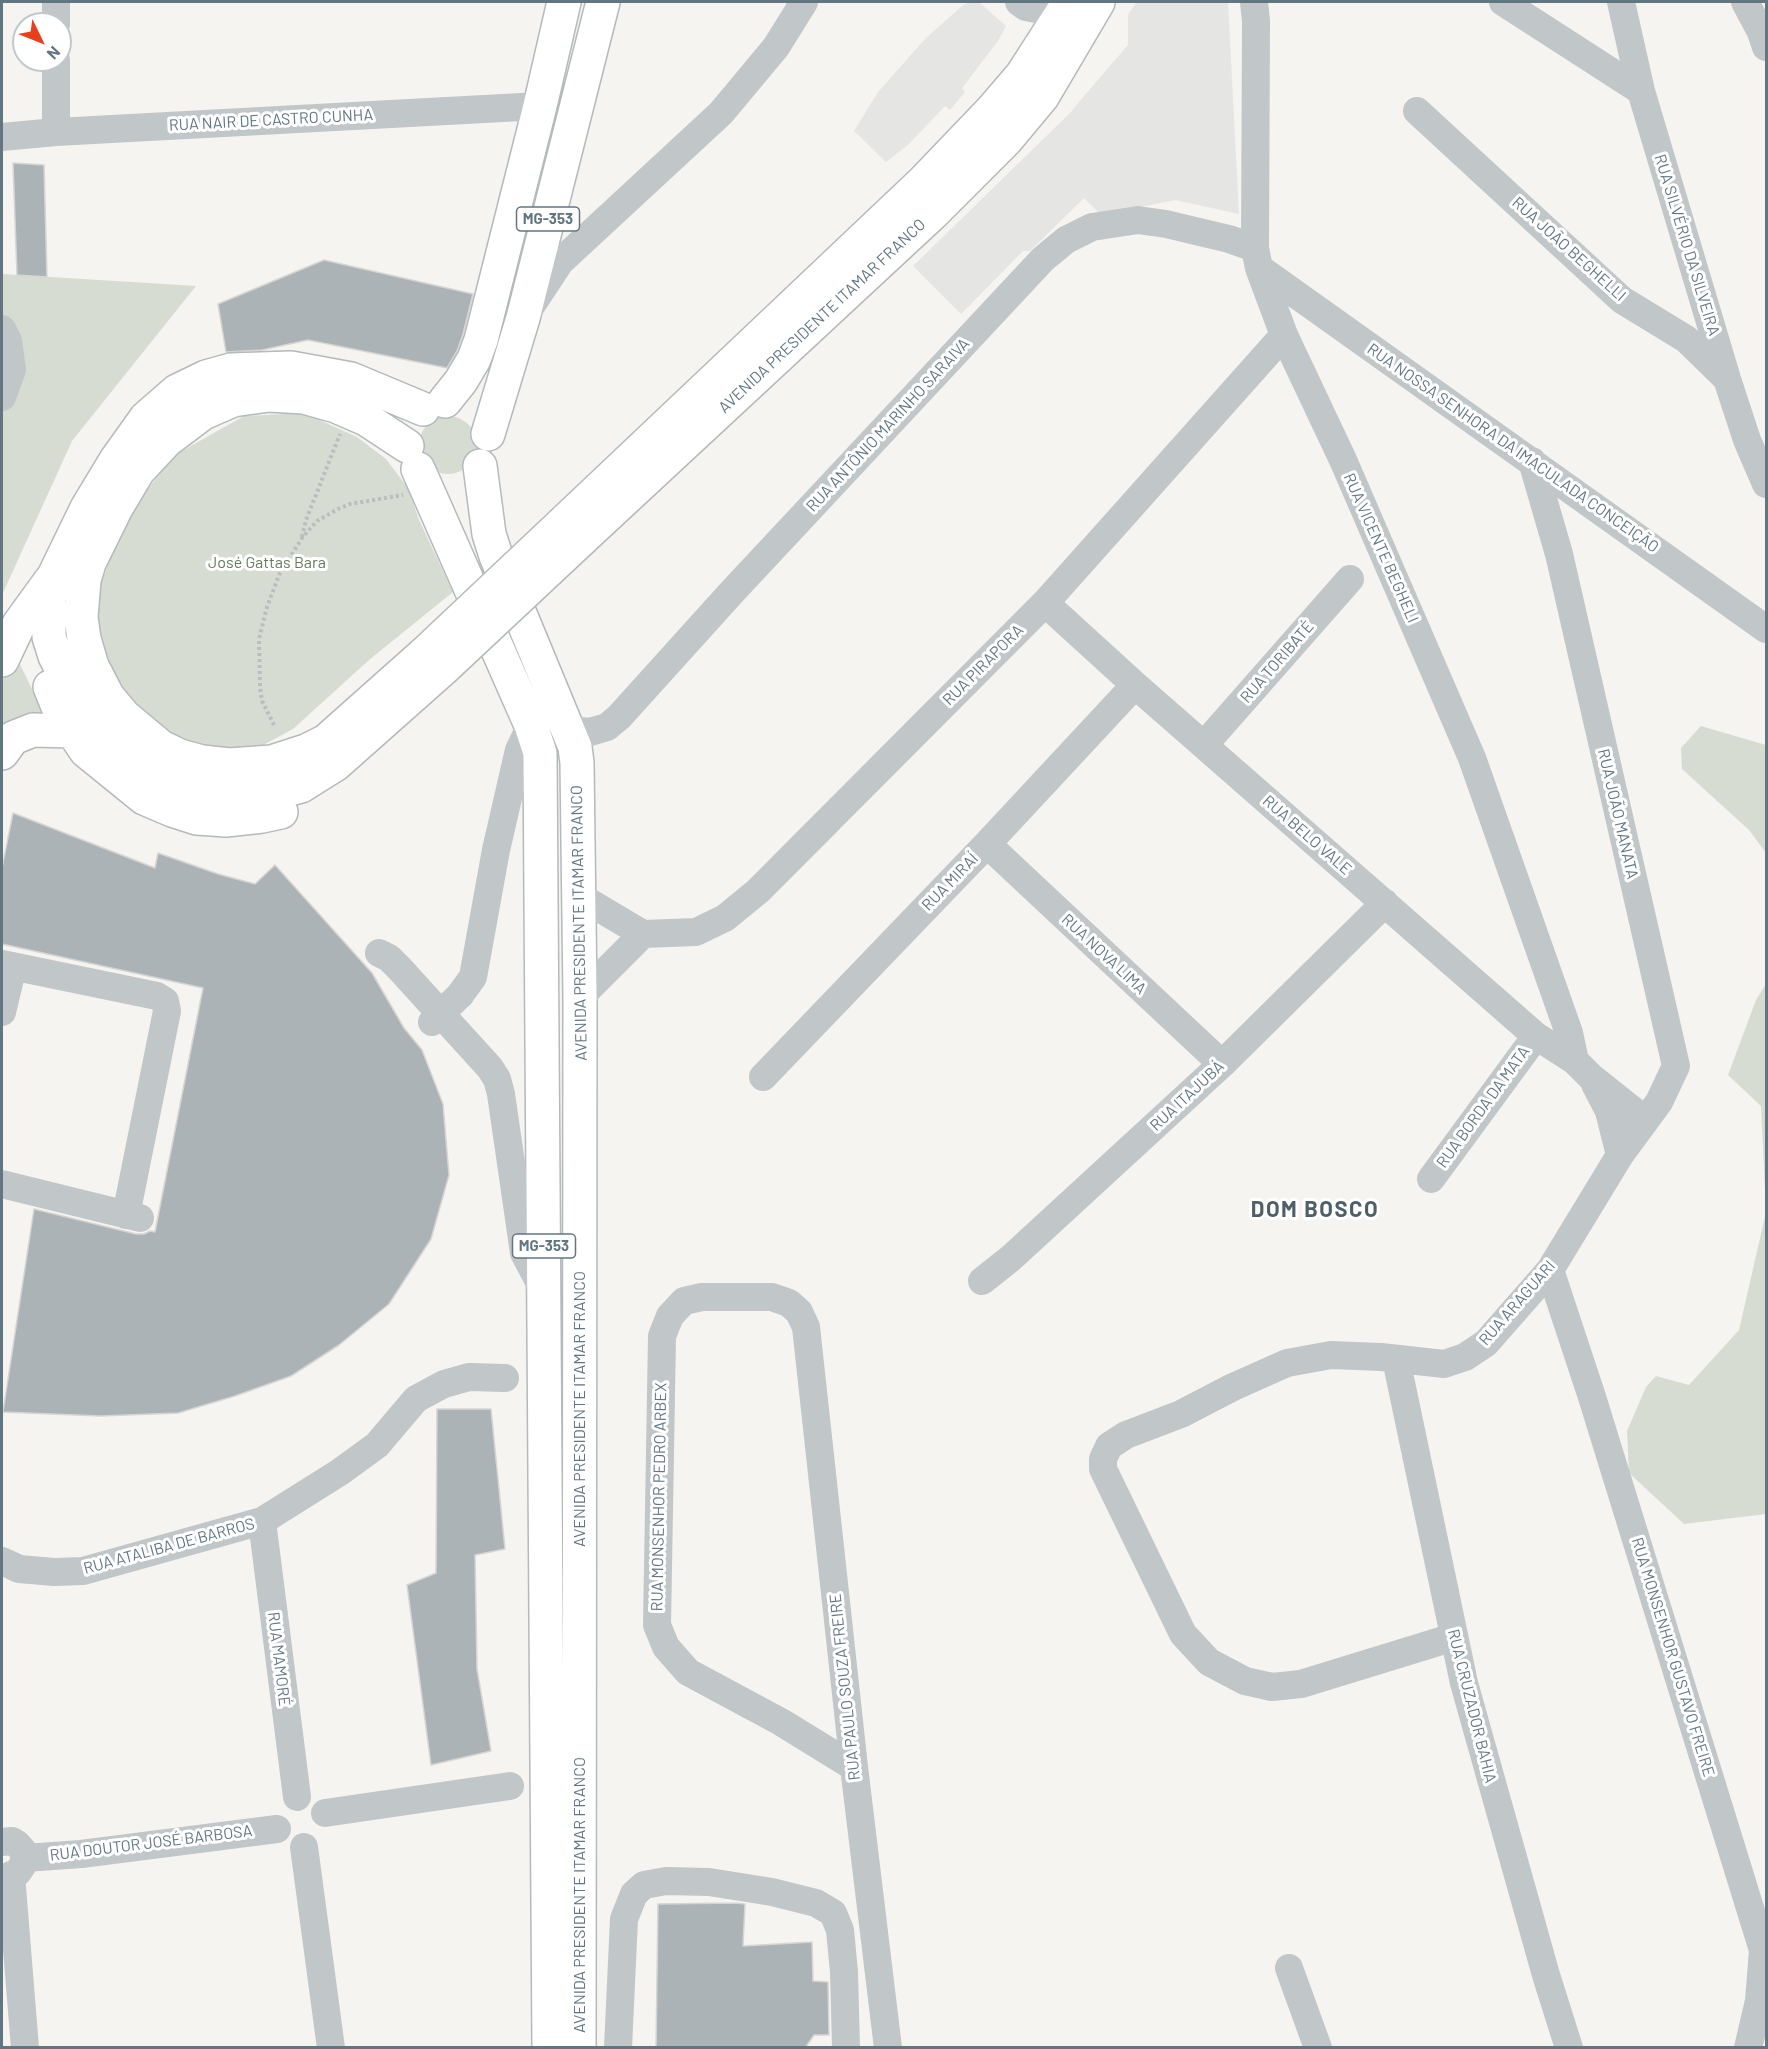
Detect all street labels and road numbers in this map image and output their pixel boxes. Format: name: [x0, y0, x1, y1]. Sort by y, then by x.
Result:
street label: RUA NAIR DE CASTRO CUNHA: [168, 105, 374, 135]
street label: RUA SILVÉRIO DA SILVEIRA: [1650, 152, 1724, 338]
street label: RUA JOÃO BEGHELLI: [1508, 193, 1630, 305]
road number: MG-353: [516, 207, 580, 231]
street label: AVENIDA PRESIDENTE ITAMAR FRANCO: [715, 215, 929, 417]
street label: RUA ANTÔNIO MARINHO SARAIVA: [802, 334, 974, 516]
street label: RUA NOSSA SENHORA DA IMACULADA CONCEIÇÃO: [1363, 339, 1663, 557]
street label: RUA VICENTE BEGHELI: [1339, 470, 1423, 626]
street label: RUA TORIBATÉ: [1236, 617, 1318, 707]
street label: RUA PIRAPORA: [939, 621, 1027, 709]
street label: RUA JOÃO MANATA: [1594, 747, 1642, 881]
street label: AVENIDA PRESIDENTE ITAMAR FRANCO: [567, 785, 591, 1061]
street label: RUA BELO VALE: [1259, 791, 1355, 879]
street label: RUA MIRAÍ: [918, 849, 982, 915]
street label: RUA NOVA LIMA: [1058, 910, 1150, 998]
street label: RUA BORDA DA MATA: [1432, 1042, 1534, 1172]
street label: RUA ITAJUBÁ: [1146, 1057, 1228, 1135]
road number: MG-353: [512, 1234, 576, 1258]
street label: RUA ARAGUARI: [1475, 1257, 1559, 1349]
street label: AVENIDA PRESIDENTE ITAMAR FRANCO: [570, 1271, 590, 1547]
street label: RUA MONSENHOR PEDRO ARBEX: [647, 1382, 671, 1612]
street label: RUA ATALIBA DE BARROS: [81, 1514, 257, 1578]
street label: RUA MONSENHOR GUSTAVO FREIRE: [1627, 1535, 1719, 1779]
street label: RUA PAULO SOUZA FREIRE: [826, 1593, 864, 1781]
street label: RUA MAMORÉ: [264, 1611, 294, 1707]
street label: RUA CRUZADOR BAHIA: [1444, 1627, 1500, 1785]
street label: AVENIDA PRESIDENTE ITAMAR FRANCO: [570, 1757, 590, 2033]
street label: RUA DOUTOR JOSÉ BARBOSA: [49, 1821, 253, 1865]

